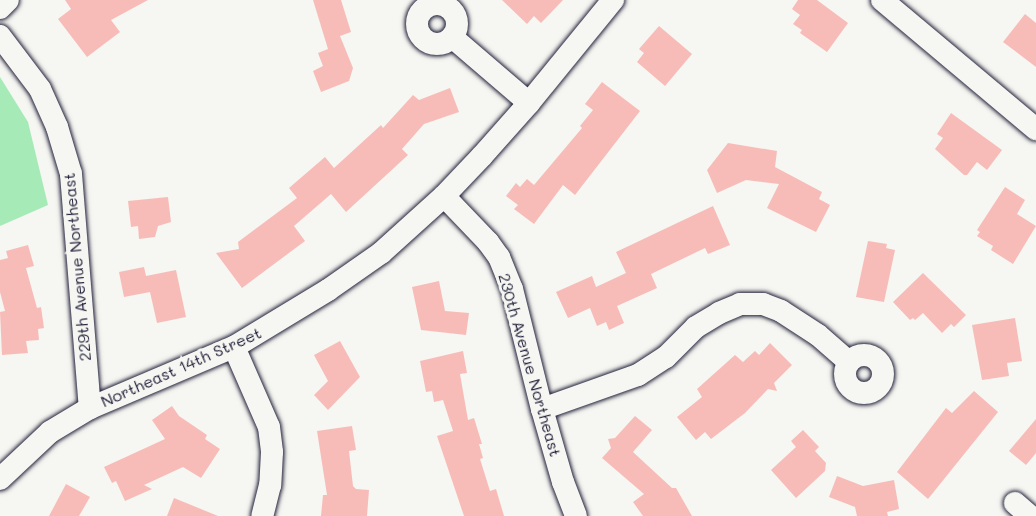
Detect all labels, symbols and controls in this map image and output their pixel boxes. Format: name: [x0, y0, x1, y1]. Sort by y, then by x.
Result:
street label: 229th Avenue Northeast: [59, 172, 95, 362]
street label: 230th Avenue Northeast: [495, 271, 565, 459]
street label: Northeast 14th Street: [98, 323, 264, 411]

